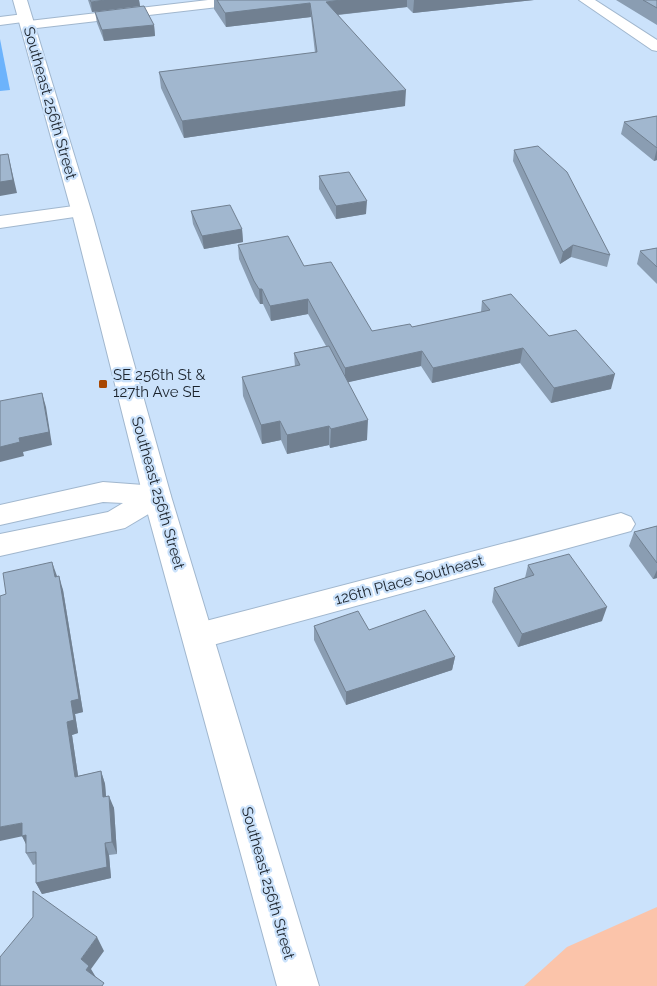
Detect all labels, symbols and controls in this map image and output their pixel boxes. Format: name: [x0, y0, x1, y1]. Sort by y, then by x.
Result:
street label: Southeast 256th Street: [20, 25, 80, 181]
place label: SE 256th St & 127th Ave SE: [113, 366, 206, 401]
marker: SE 256th St & 127th Ave SE: [97, 378, 109, 390]
street label: Southeast 256th Street: [128, 415, 188, 571]
street label: 126th Place Southeast: [333, 551, 485, 609]
street label: Southeast 256th Street: [238, 805, 298, 961]

